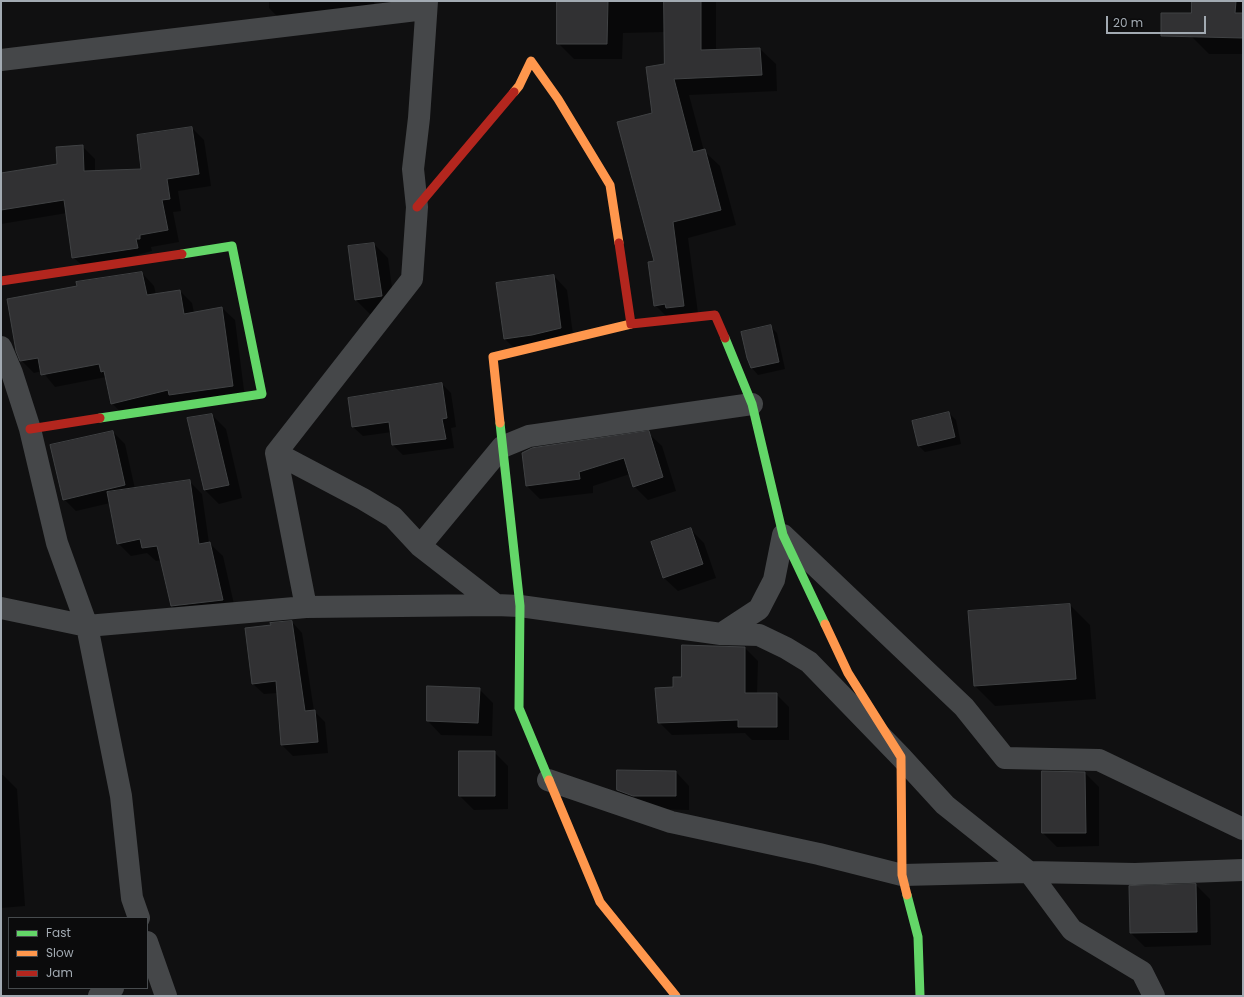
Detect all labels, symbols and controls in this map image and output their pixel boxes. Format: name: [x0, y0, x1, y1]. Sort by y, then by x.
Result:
scale bar: [1108, 8, 1208, 34]
text: 20 m: [1113, 14, 1143, 31]
legend: [8, 917, 148, 989]
text: Fast: [46, 924, 71, 941]
text: Slow: [46, 944, 74, 961]
text: Jam: [46, 964, 73, 981]

